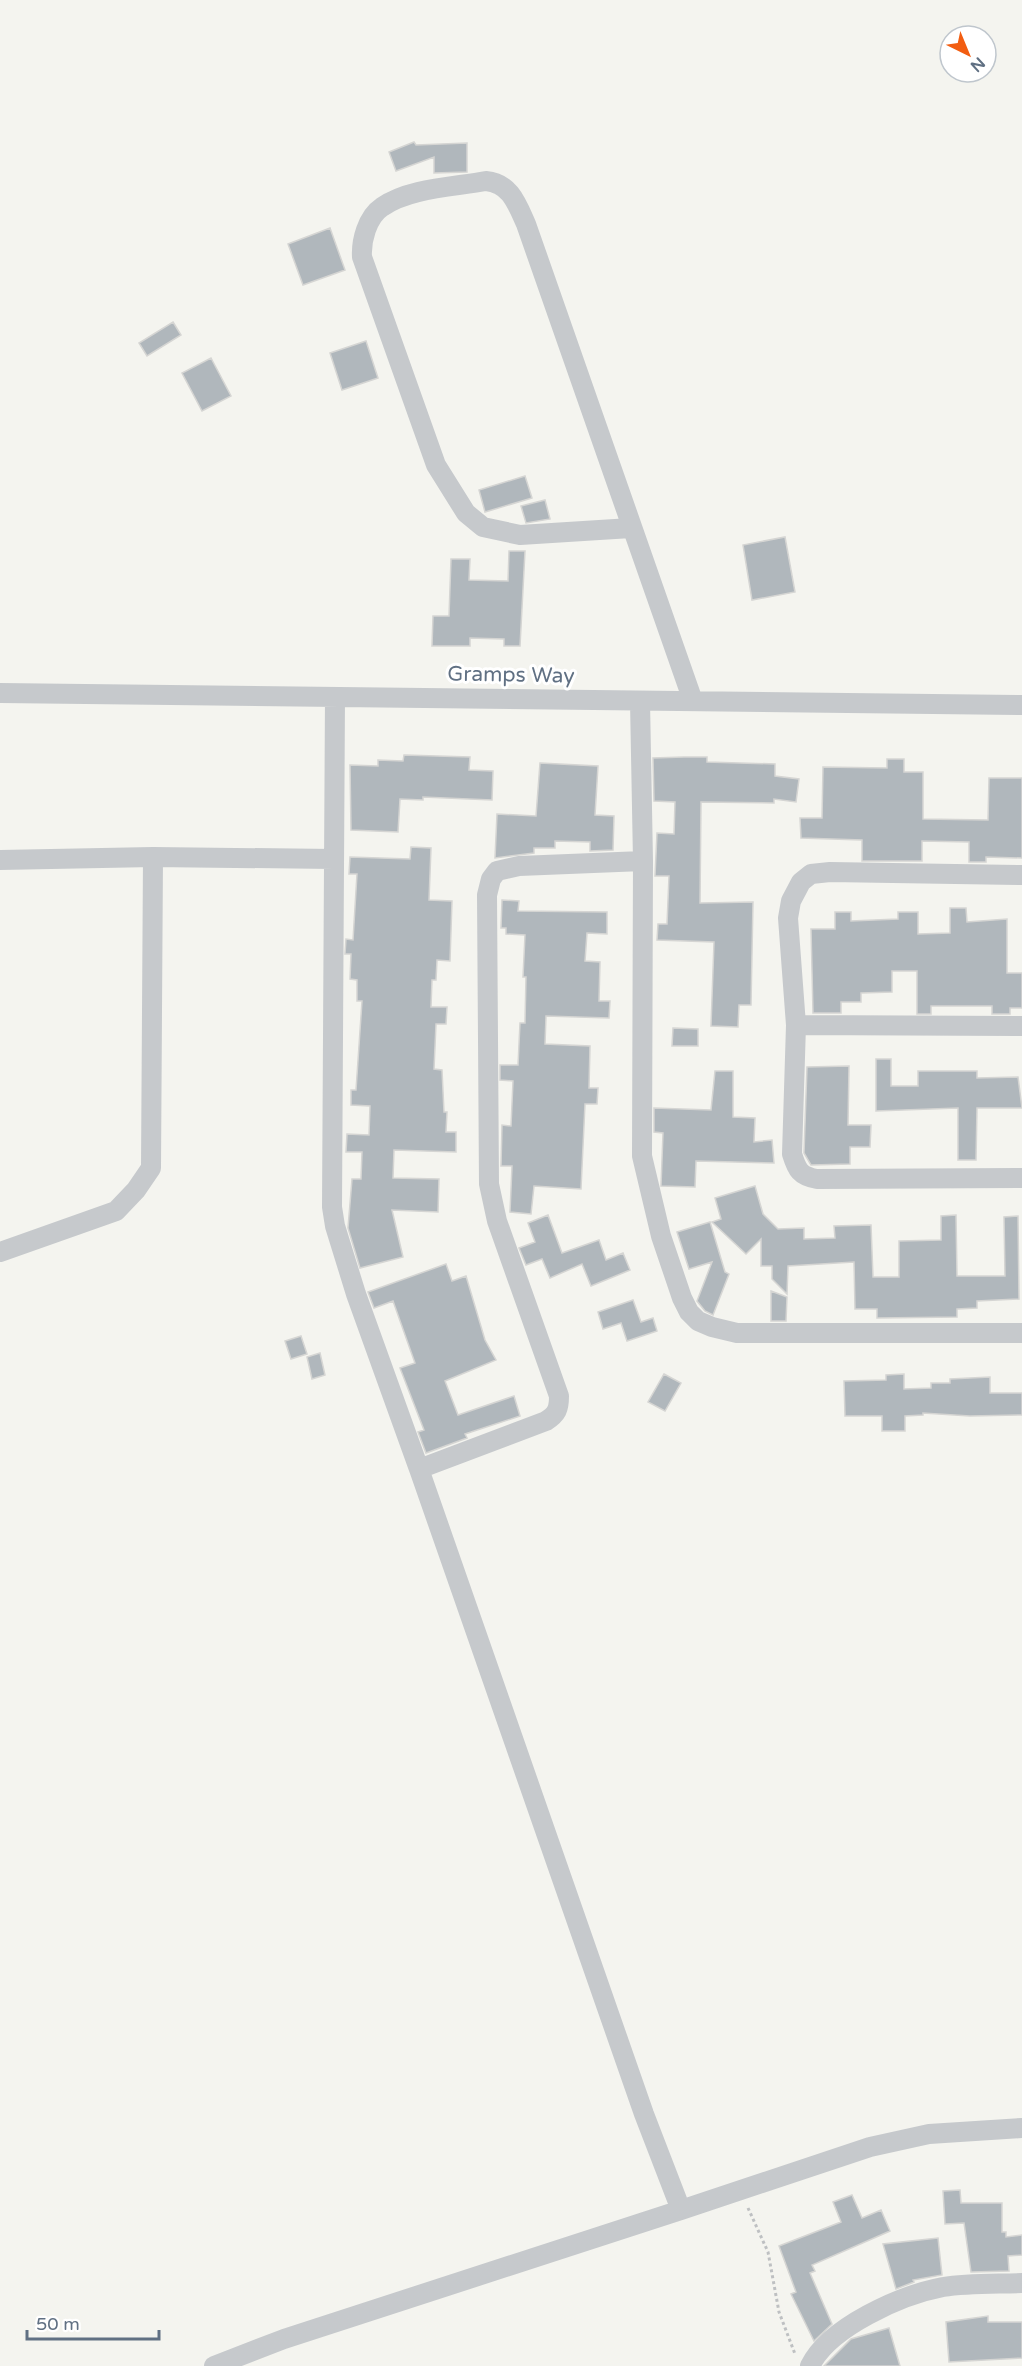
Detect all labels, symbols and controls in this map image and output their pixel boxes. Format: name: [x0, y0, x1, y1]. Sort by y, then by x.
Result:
north arrow: [938, 24, 998, 84]
text: N: [966, 53, 989, 76]
street label: Gramps Way: [447, 661, 575, 689]
scale bar: [27, 2303, 159, 2341]
text: 50 m: [36, 2313, 80, 2335]

